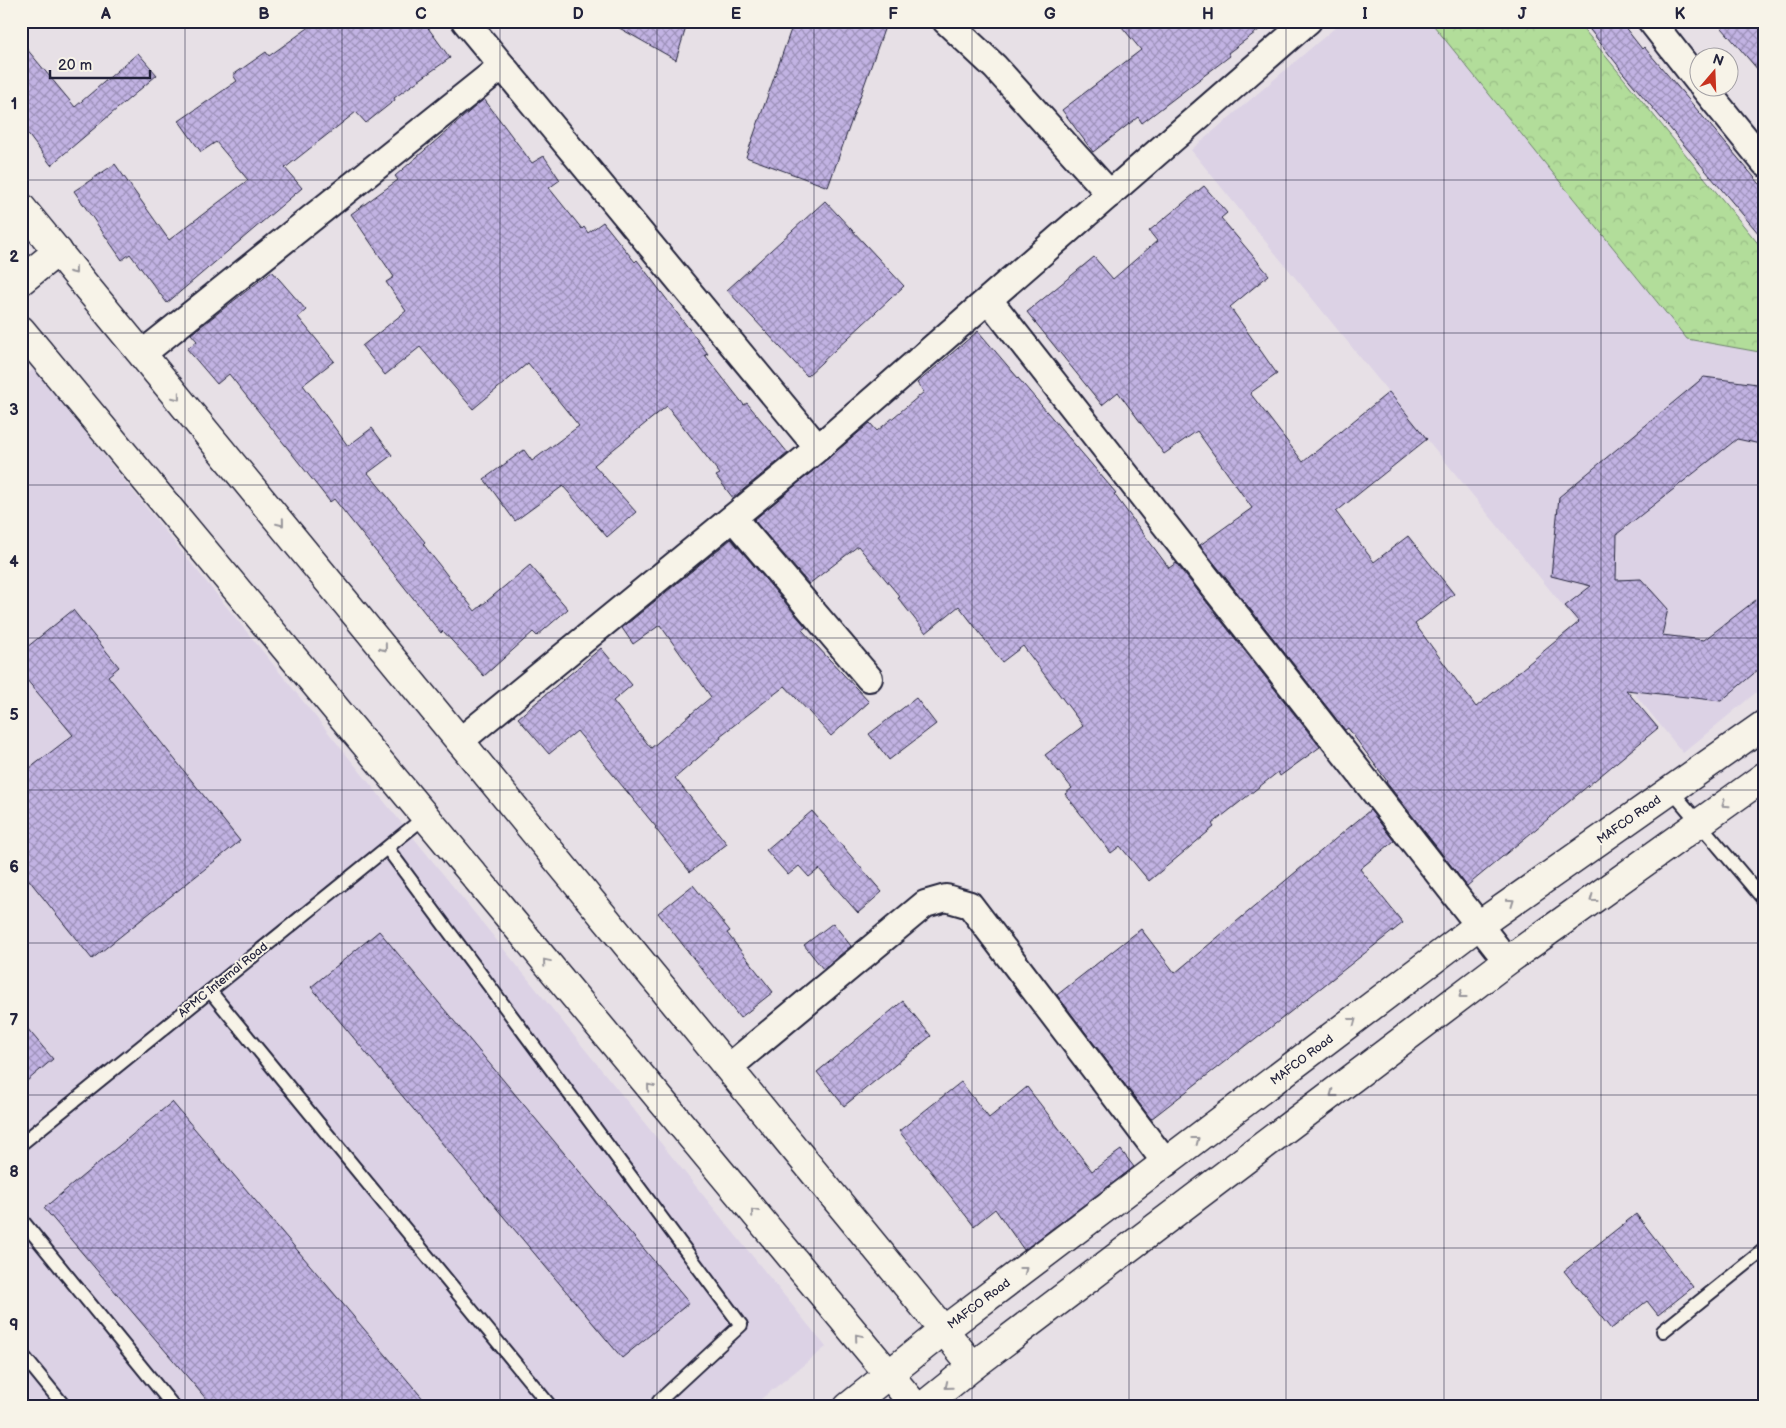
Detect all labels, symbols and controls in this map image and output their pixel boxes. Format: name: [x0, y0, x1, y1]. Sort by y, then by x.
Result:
text: A: [100, 5, 111, 24]
text: B: [258, 5, 270, 24]
text: C: [415, 5, 427, 24]
text: D: [572, 5, 584, 24]
text: E: [731, 5, 741, 24]
text: F: [888, 5, 898, 24]
text: G: [1044, 5, 1056, 24]
text: H: [1202, 5, 1214, 24]
text: I: [1362, 5, 1368, 24]
text: J: [1518, 5, 1527, 24]
text: K: [1675, 5, 1686, 24]
scale bar: [50, 48, 150, 80]
north arrow: [1688, 48, 1738, 98]
text: N: [1710, 50, 1726, 70]
text: 20 m: [58, 56, 92, 75]
text: 1: [11, 95, 17, 114]
text: 2: [9, 248, 19, 267]
one-way arrow: [69, 266, 78, 275]
one-way arrow: [172, 391, 180, 400]
text: 3: [9, 401, 19, 420]
one-way arrow: [275, 517, 284, 526]
text: 4: [9, 553, 19, 572]
one-way arrow: [378, 643, 387, 652]
text: 5: [9, 706, 19, 725]
street label: MAFCO Road: [1594, 792, 1664, 848]
one-way arrow: [1721, 798, 1731, 807]
text: 6: [9, 858, 19, 877]
one-way arrow: [1589, 893, 1599, 902]
one-way arrow: [1505, 900, 1514, 908]
street label: APMC Internal Road: [175, 939, 271, 1021]
one-way arrow: [544, 959, 552, 968]
one-way arrow: [1459, 990, 1468, 998]
text: 7: [10, 1011, 19, 1030]
one-way arrow: [1347, 1018, 1356, 1026]
street label: MAFCO Road: [1268, 1031, 1336, 1088]
one-way arrow: [648, 1084, 656, 1093]
one-way arrow: [1330, 1088, 1339, 1096]
one-way arrow: [1190, 1137, 1200, 1146]
text: 8: [9, 1163, 19, 1182]
one-way arrow: [751, 1209, 759, 1218]
one-way arrow: [1018, 1267, 1027, 1275]
street label: MAFCO Road: [945, 1275, 1013, 1332]
text: 9: [9, 1316, 19, 1335]
one-way arrow: [855, 1334, 863, 1343]
one-way arrow: [944, 1381, 953, 1390]

